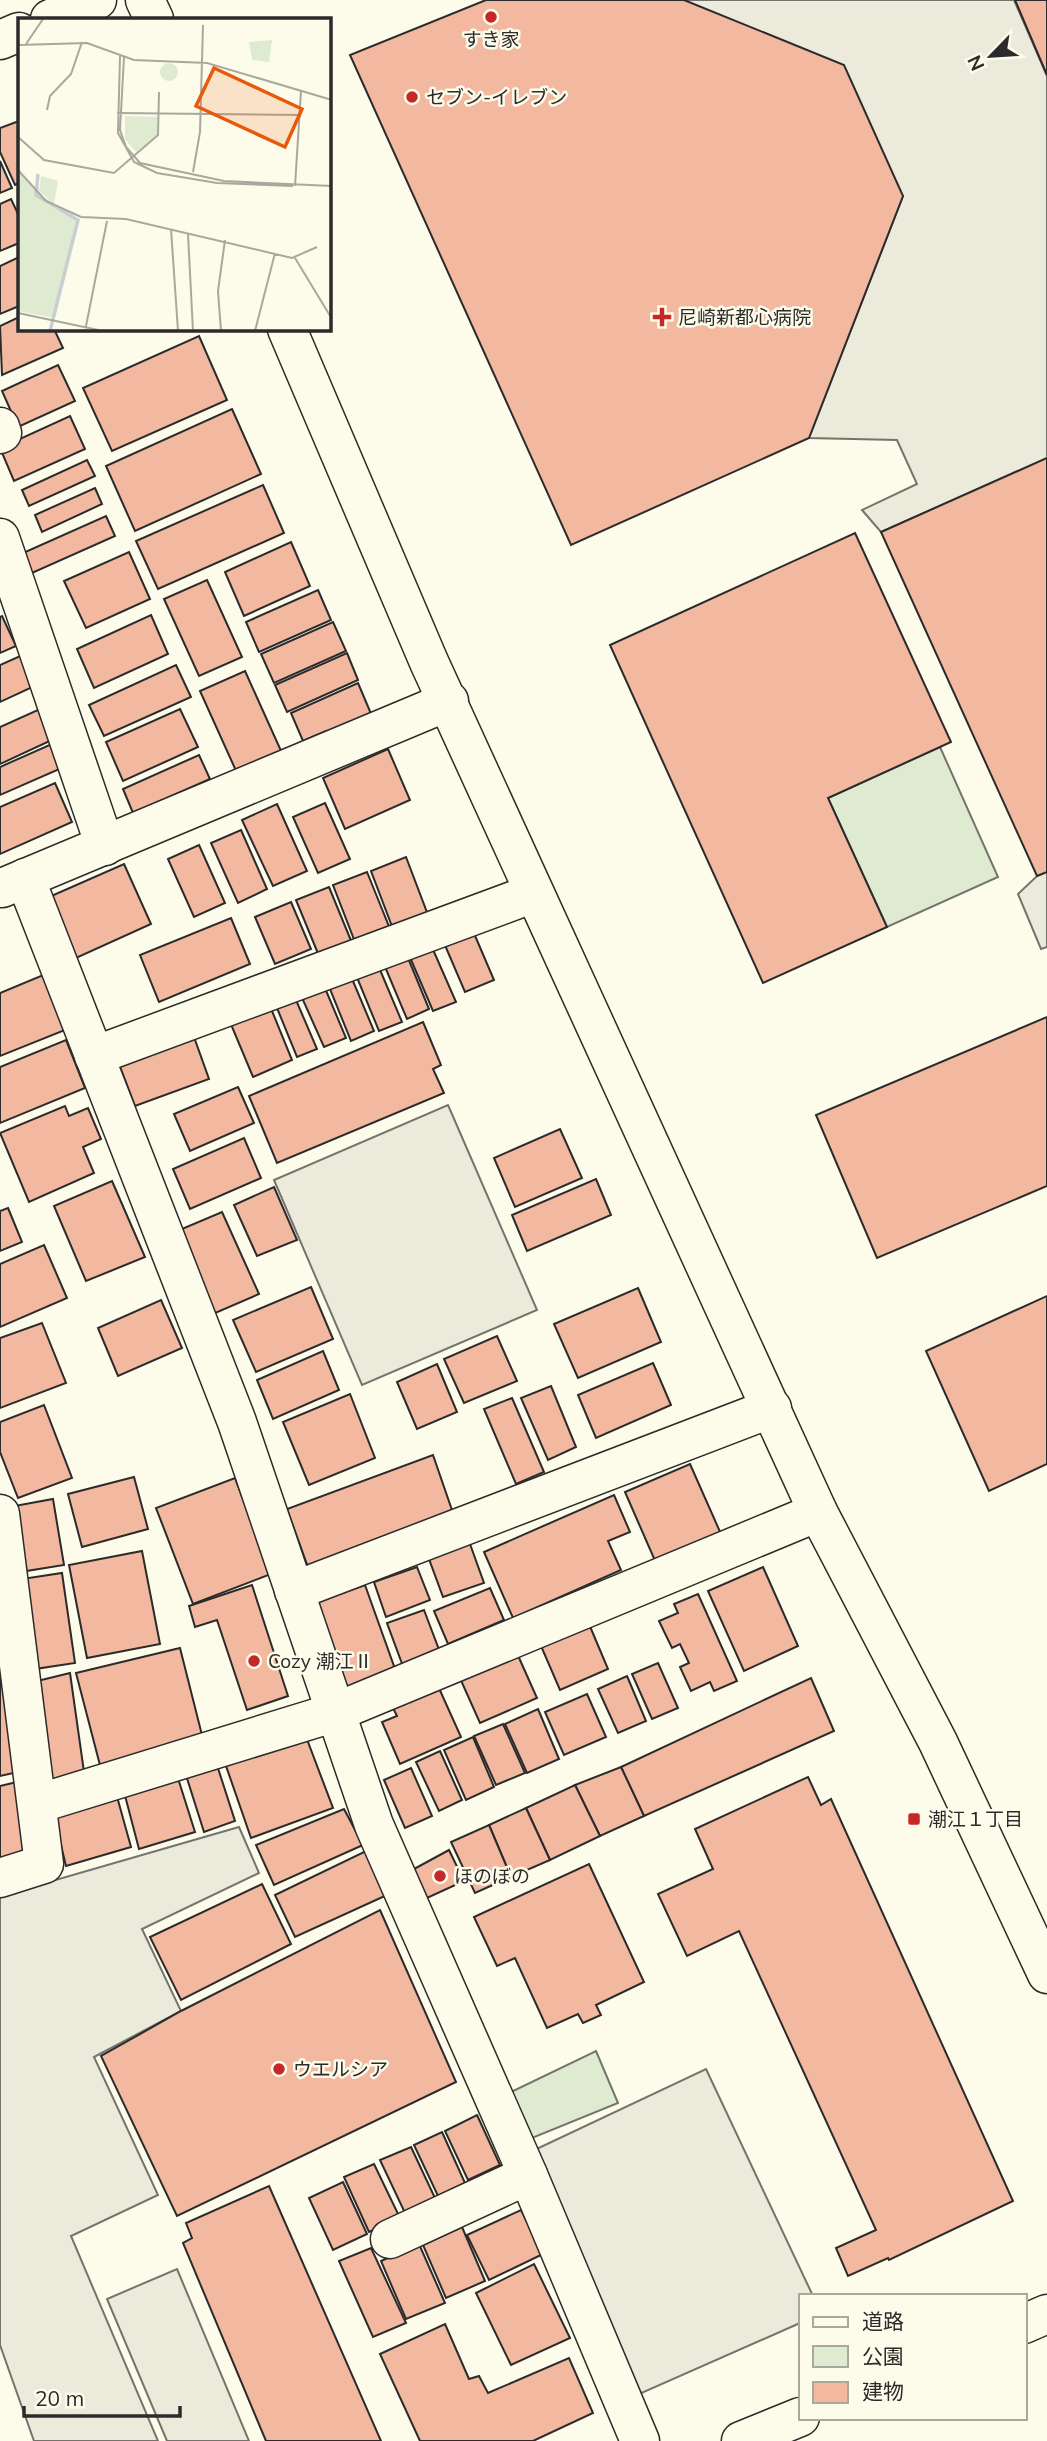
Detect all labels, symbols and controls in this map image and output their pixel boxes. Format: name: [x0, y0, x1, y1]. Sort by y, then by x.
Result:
marker: すき家: [483, 9, 499, 25]
inset map: [18, 18, 331, 331]
north arrow: [956, 21, 1026, 91]
place label: すき家: [462, 27, 520, 51]
text: N: [962, 52, 990, 75]
place label: セブン-イレブン: [426, 85, 567, 109]
marker: セブン-イレブン: [404, 89, 420, 105]
place label: 尼崎新都心病院: [678, 305, 811, 329]
marker: 尼崎新都心病院: [652, 307, 672, 327]
place label: Cozy 潮江Ⅱ: [268, 1649, 373, 1673]
marker: Cozy 潮江Ⅱ: [246, 1653, 262, 1669]
place label: 潮江１丁目: [928, 1807, 1023, 1831]
marker: 潮江１丁目: [906, 1811, 922, 1827]
place label: ほのぼの: [454, 1864, 530, 1888]
marker: ほのぼの: [432, 1868, 448, 1884]
place label: ウエルシア: [293, 2057, 388, 2081]
marker: ウエルシア: [271, 2061, 287, 2077]
legend: [799, 2294, 1026, 2420]
text: 道路: [862, 2308, 904, 2334]
text: 公園: [862, 2343, 904, 2369]
scale bar: [24, 2374, 180, 2418]
text: 建物: [862, 2378, 904, 2404]
text: 20 m: [35, 2385, 84, 2411]

